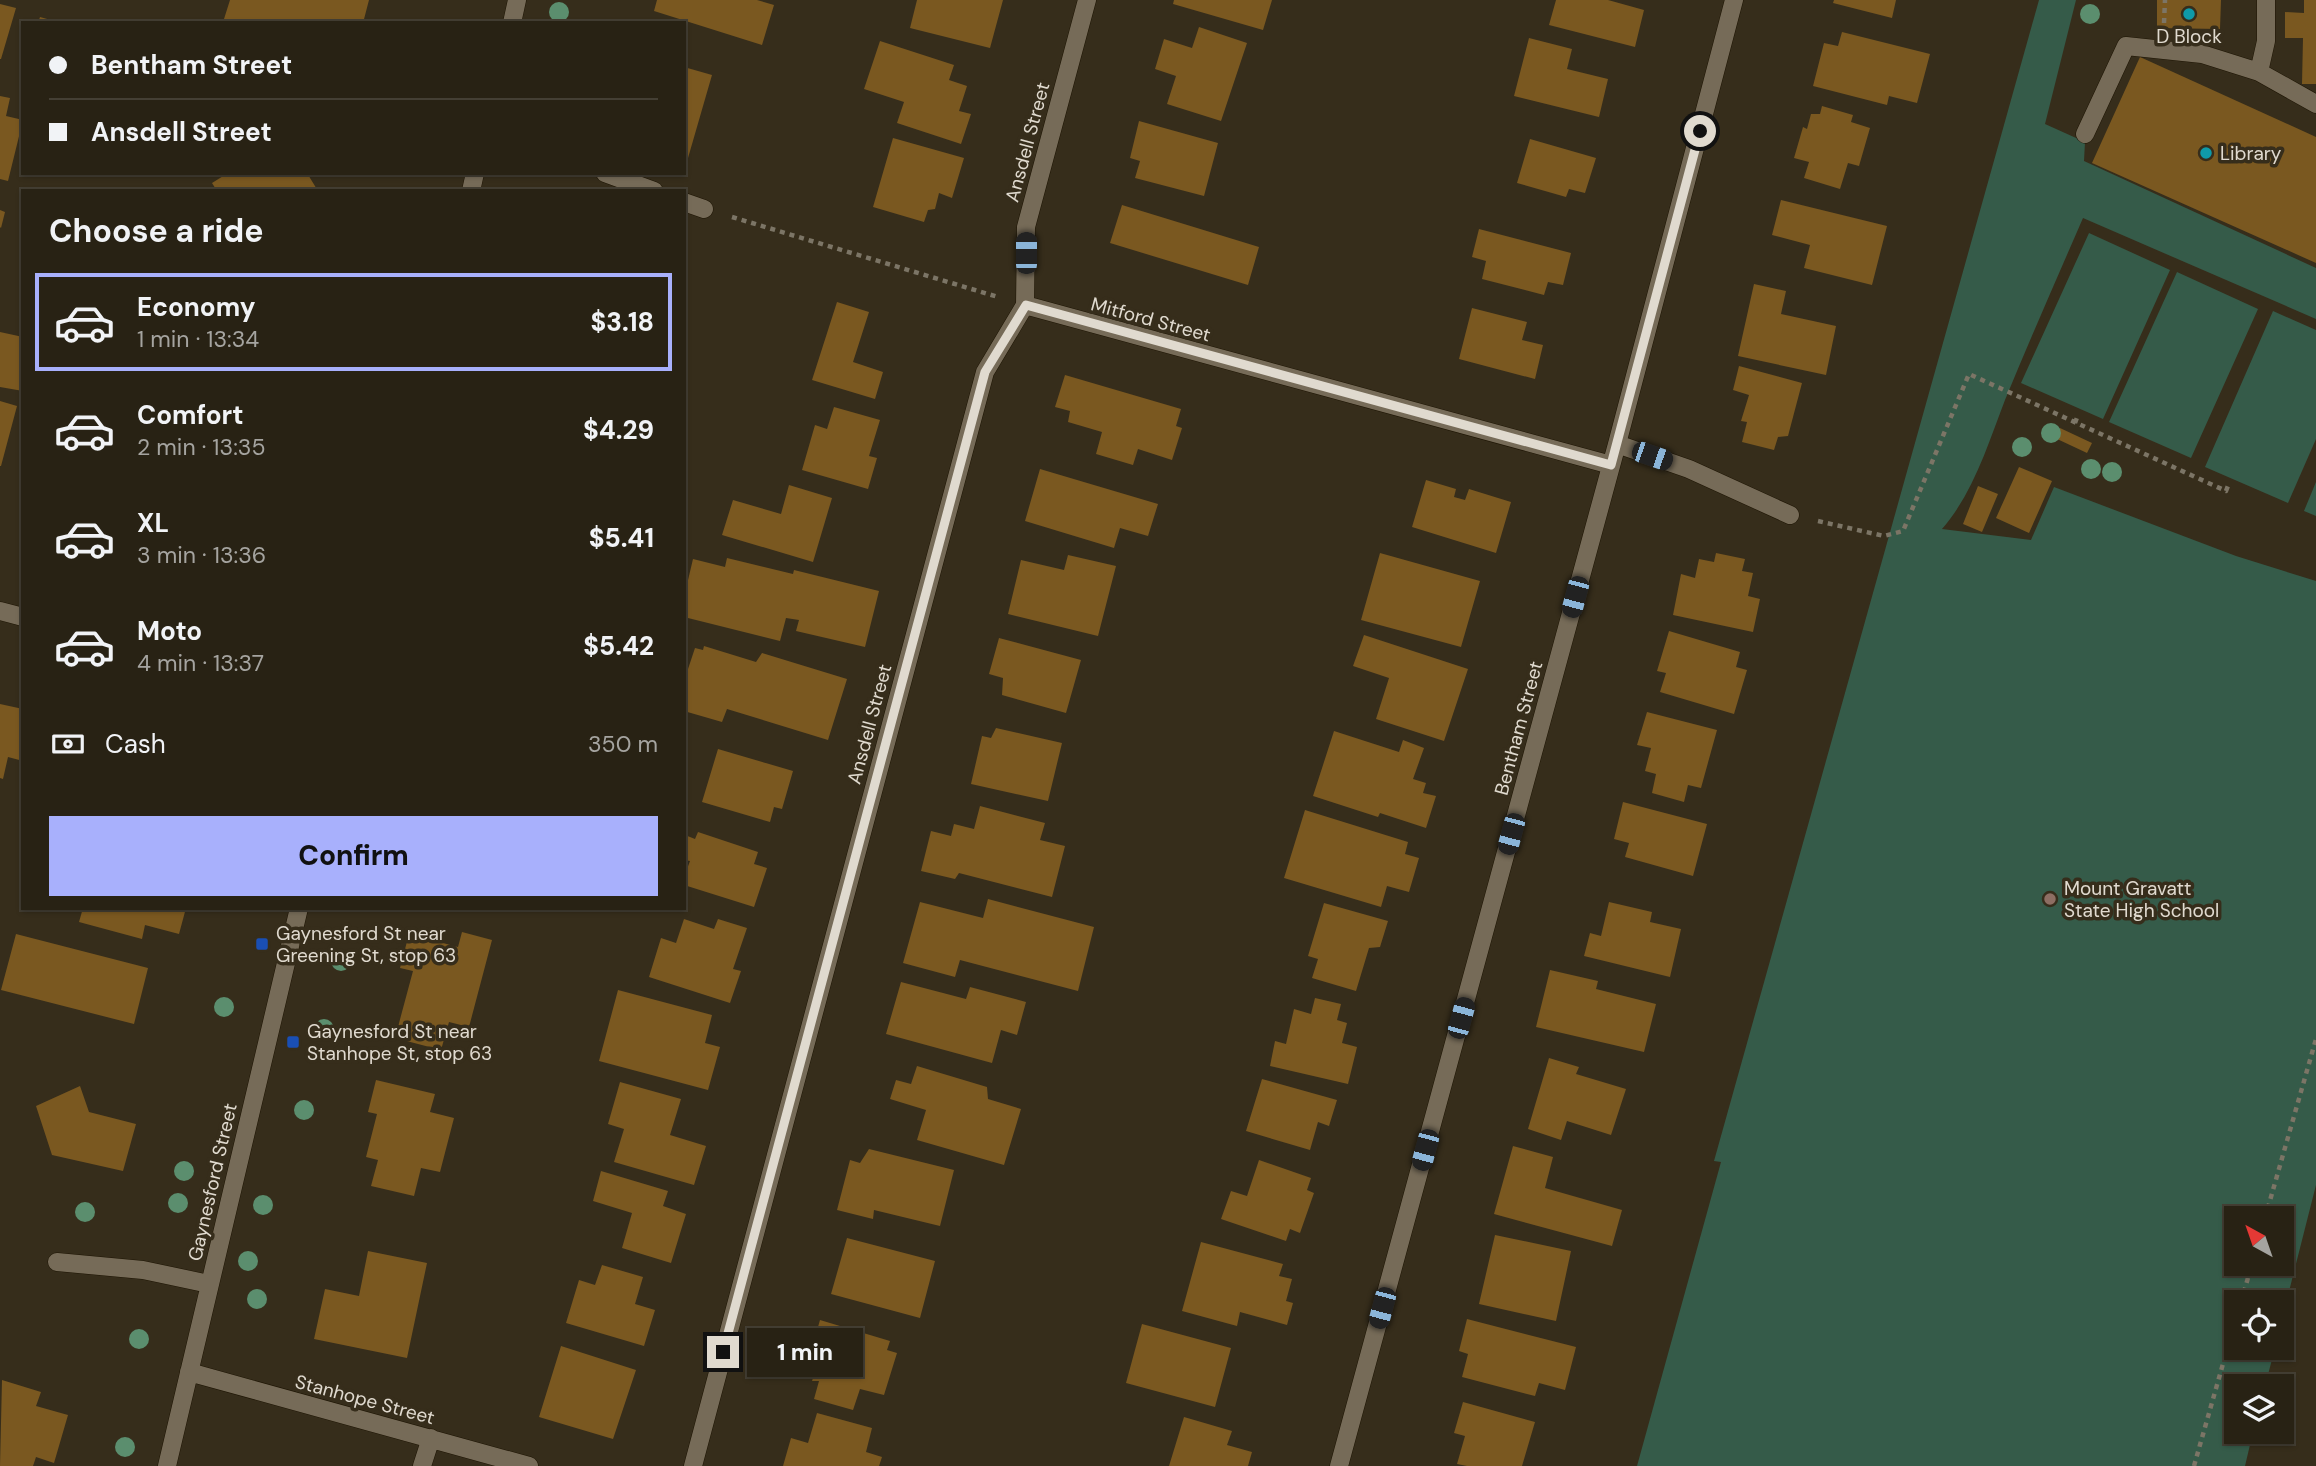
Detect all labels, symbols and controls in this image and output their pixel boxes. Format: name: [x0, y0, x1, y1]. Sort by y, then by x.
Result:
marker: D Block: [2181, 6, 2197, 22]
place label: D Block: [2156, 24, 2222, 49]
text: Bentham Street: [91, 48, 292, 82]
street label: Ansdell Street: [999, 79, 1055, 205]
text: Ansdell Street: [91, 115, 272, 149]
route start: [1684, 115, 1716, 147]
place label: Library: [2220, 141, 2282, 166]
marker: Library: [2198, 145, 2214, 161]
text: Choose a ride: [49, 210, 264, 252]
car: [1016, 232, 1037, 274]
text: Economy: [137, 290, 255, 324]
icon: car: [53, 291, 116, 354]
street label: Mitford Street: [1088, 292, 1213, 347]
text: $3.18: [591, 305, 654, 339]
text: 1 min · 13:34: [137, 324, 259, 354]
text: Comfort: [137, 398, 243, 432]
icon: car: [53, 399, 116, 462]
text: $4.29: [583, 413, 654, 447]
text: 2 min · 13:35: [137, 432, 265, 462]
car: [1629, 439, 1676, 473]
text: XL: [137, 506, 169, 540]
icon: car: [53, 507, 116, 570]
text: $5.41: [589, 521, 654, 555]
text: 3 min · 13:36: [137, 540, 266, 570]
car: [1560, 574, 1591, 620]
text: Moto: [137, 614, 202, 648]
icon: car: [53, 615, 116, 678]
text: $5.42: [583, 629, 654, 663]
text: 4 min · 13:37: [137, 648, 264, 678]
street label: Bentham Street: [1489, 658, 1548, 798]
street label: Ansdell Street: [841, 661, 897, 787]
icon: cash: [49, 725, 87, 763]
text: Cash: [105, 727, 166, 761]
text: 350 m: [588, 729, 658, 759]
car: [1496, 811, 1527, 857]
button: Confirm: [49, 816, 658, 896]
place label: Mount Gravatt State High School: [2064, 876, 2219, 923]
marker: Mount Gravatt State High School: [2042, 891, 2058, 907]
place label: Gaynesford St near Greening St, stop 63: [276, 921, 456, 968]
marker: Gaynesford St near Greening St, stop 63: [254, 936, 270, 952]
car: [1446, 995, 1477, 1041]
place label: Gaynesford St near Stanhope St, stop 63: [307, 1019, 492, 1066]
marker: Gaynesford St near Stanhope St, stop 63: [285, 1034, 301, 1050]
street label: Gaynesford Street: [182, 1101, 243, 1263]
car: [1410, 1127, 1441, 1173]
north arrow: [2224, 1206, 2294, 1276]
map controls: [2224, 1206, 2294, 1444]
car: [1367, 1285, 1398, 1331]
button: locate: [2224, 1290, 2294, 1360]
callout: 1 min: [748, 1328, 863, 1376]
route end: [707, 1336, 739, 1368]
text: 1 min: [777, 1337, 833, 1367]
street label: Stanhope Street: [292, 1369, 437, 1430]
button: layers: [2224, 1374, 2294, 1444]

